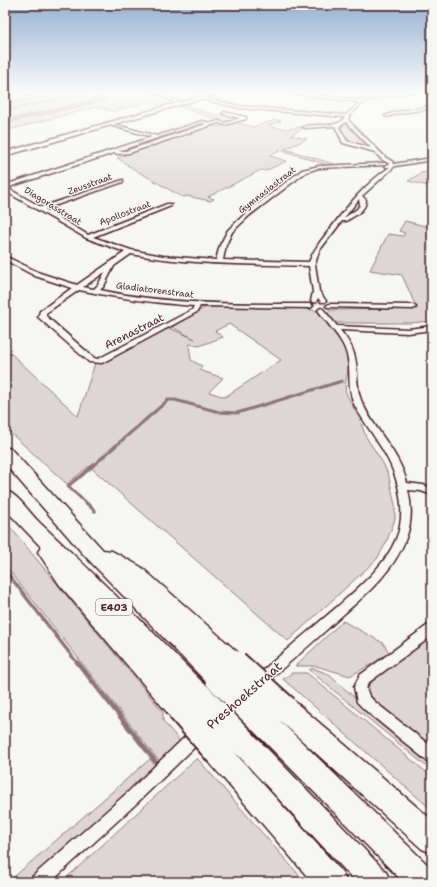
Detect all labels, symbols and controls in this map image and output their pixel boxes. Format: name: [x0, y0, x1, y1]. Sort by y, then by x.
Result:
street label: Gymnasiastraat: [236, 164, 298, 216]
street label: Zeusstraat: [66, 170, 114, 198]
street label: Diagorasstraat: [22, 184, 84, 228]
street label: Apollostraat: [97, 198, 153, 228]
street label: Gladiatorenstraat: [115, 279, 195, 301]
street label: Arenastraat: [102, 310, 167, 353]
road number: E403: [96, 599, 132, 615]
street label: Preshoekstraat: [203, 658, 286, 733]

